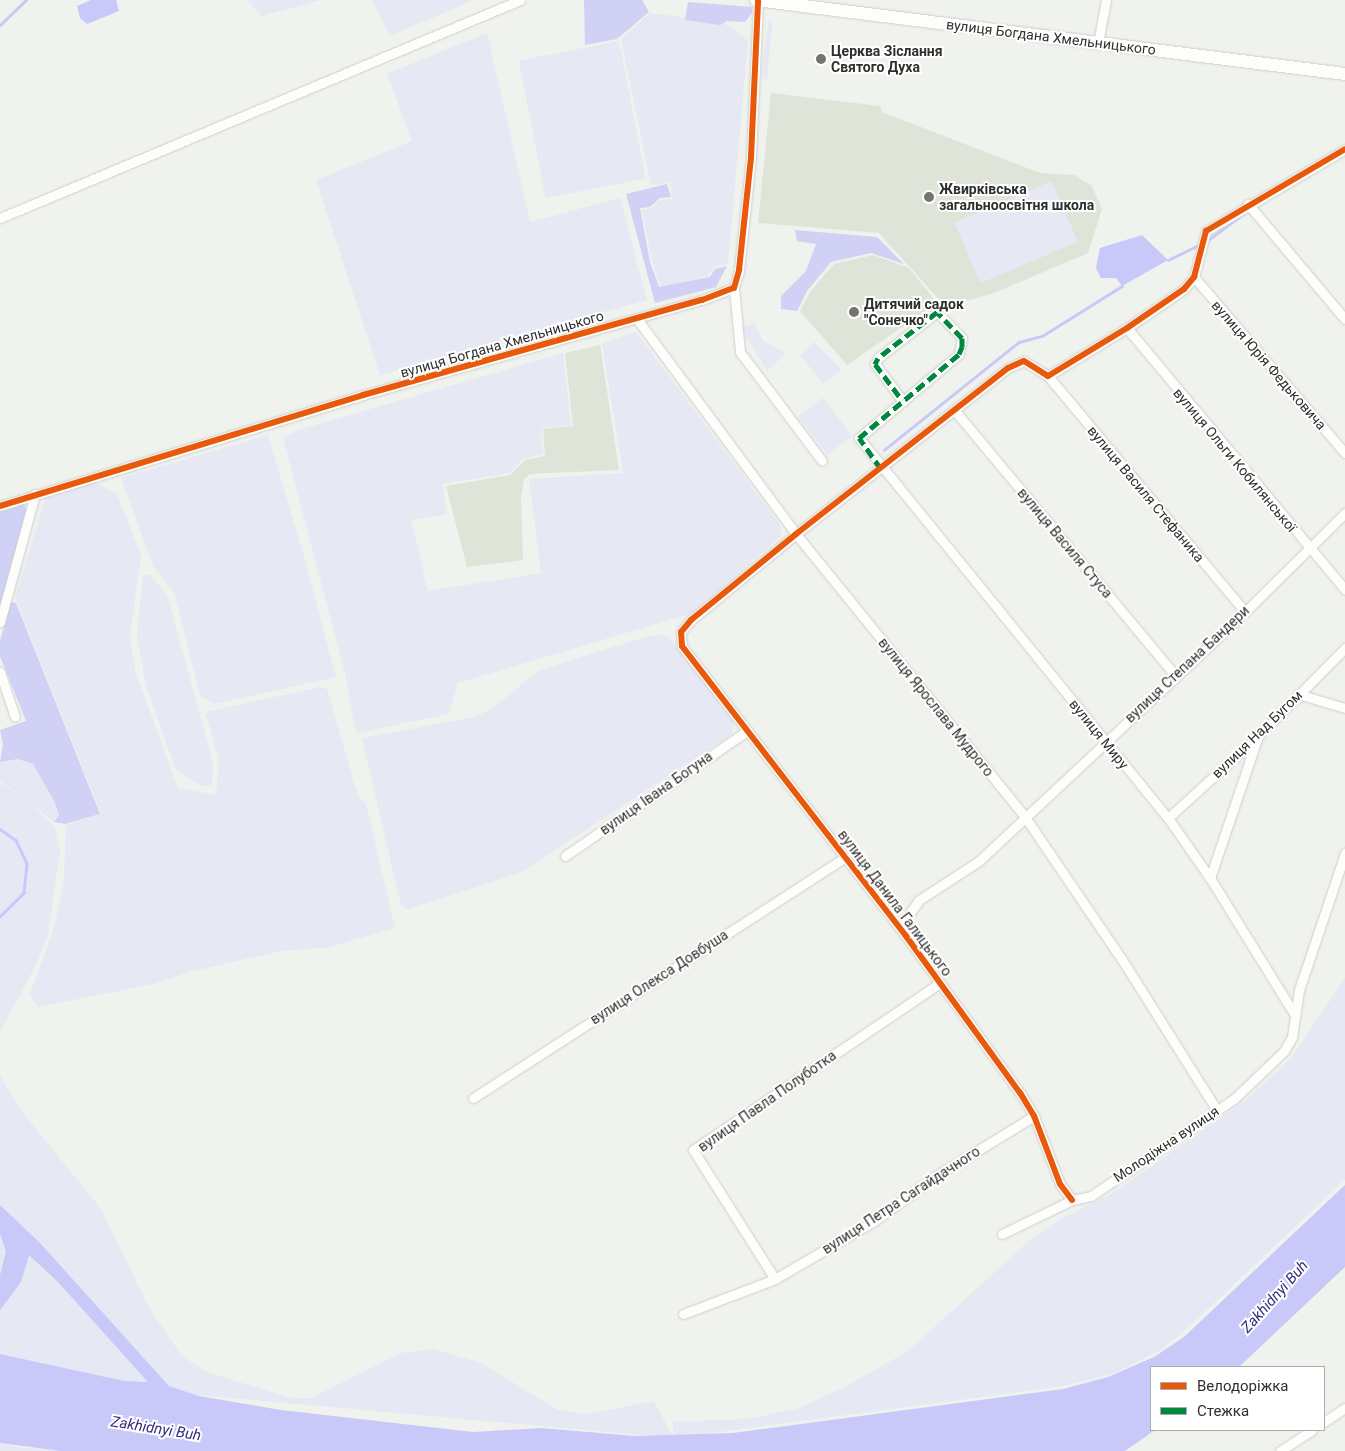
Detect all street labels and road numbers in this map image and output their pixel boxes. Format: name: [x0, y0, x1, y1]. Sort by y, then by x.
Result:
street label: вулиця Богдана Хмельницького: [945, 16, 1157, 58]
street label: вулиця Юрія Федьковича: [1208, 297, 1330, 433]
street label: вулиця Богдана Хмельницького: [398, 307, 606, 381]
street label: вулиця Ольги Кобилянської: [1170, 385, 1300, 535]
street label: вулиця Василя Стефаника: [1084, 422, 1208, 566]
street label: вулиця Василя Стуса: [1014, 485, 1116, 601]
street label: вулиця Степана Бандери: [1121, 602, 1253, 726]
street label: вулиця Ярослава Мудрого: [875, 634, 997, 780]
street label: вулиця Над Бугом: [1208, 687, 1306, 781]
street label: вулиця Миру: [1066, 696, 1132, 772]
street label: вулиця Івана Богуна: [596, 748, 716, 838]
street label: вулиця Данила Галицького: [835, 827, 955, 979]
street label: вулиця Олекса Довбуша: [587, 926, 731, 1028]
street label: вулиця Павла Полуботка: [695, 1047, 839, 1155]
street label: Молодіжна вулиця: [1110, 1102, 1222, 1186]
street label: вулиця Петра Сагайдачного: [819, 1143, 983, 1257]

